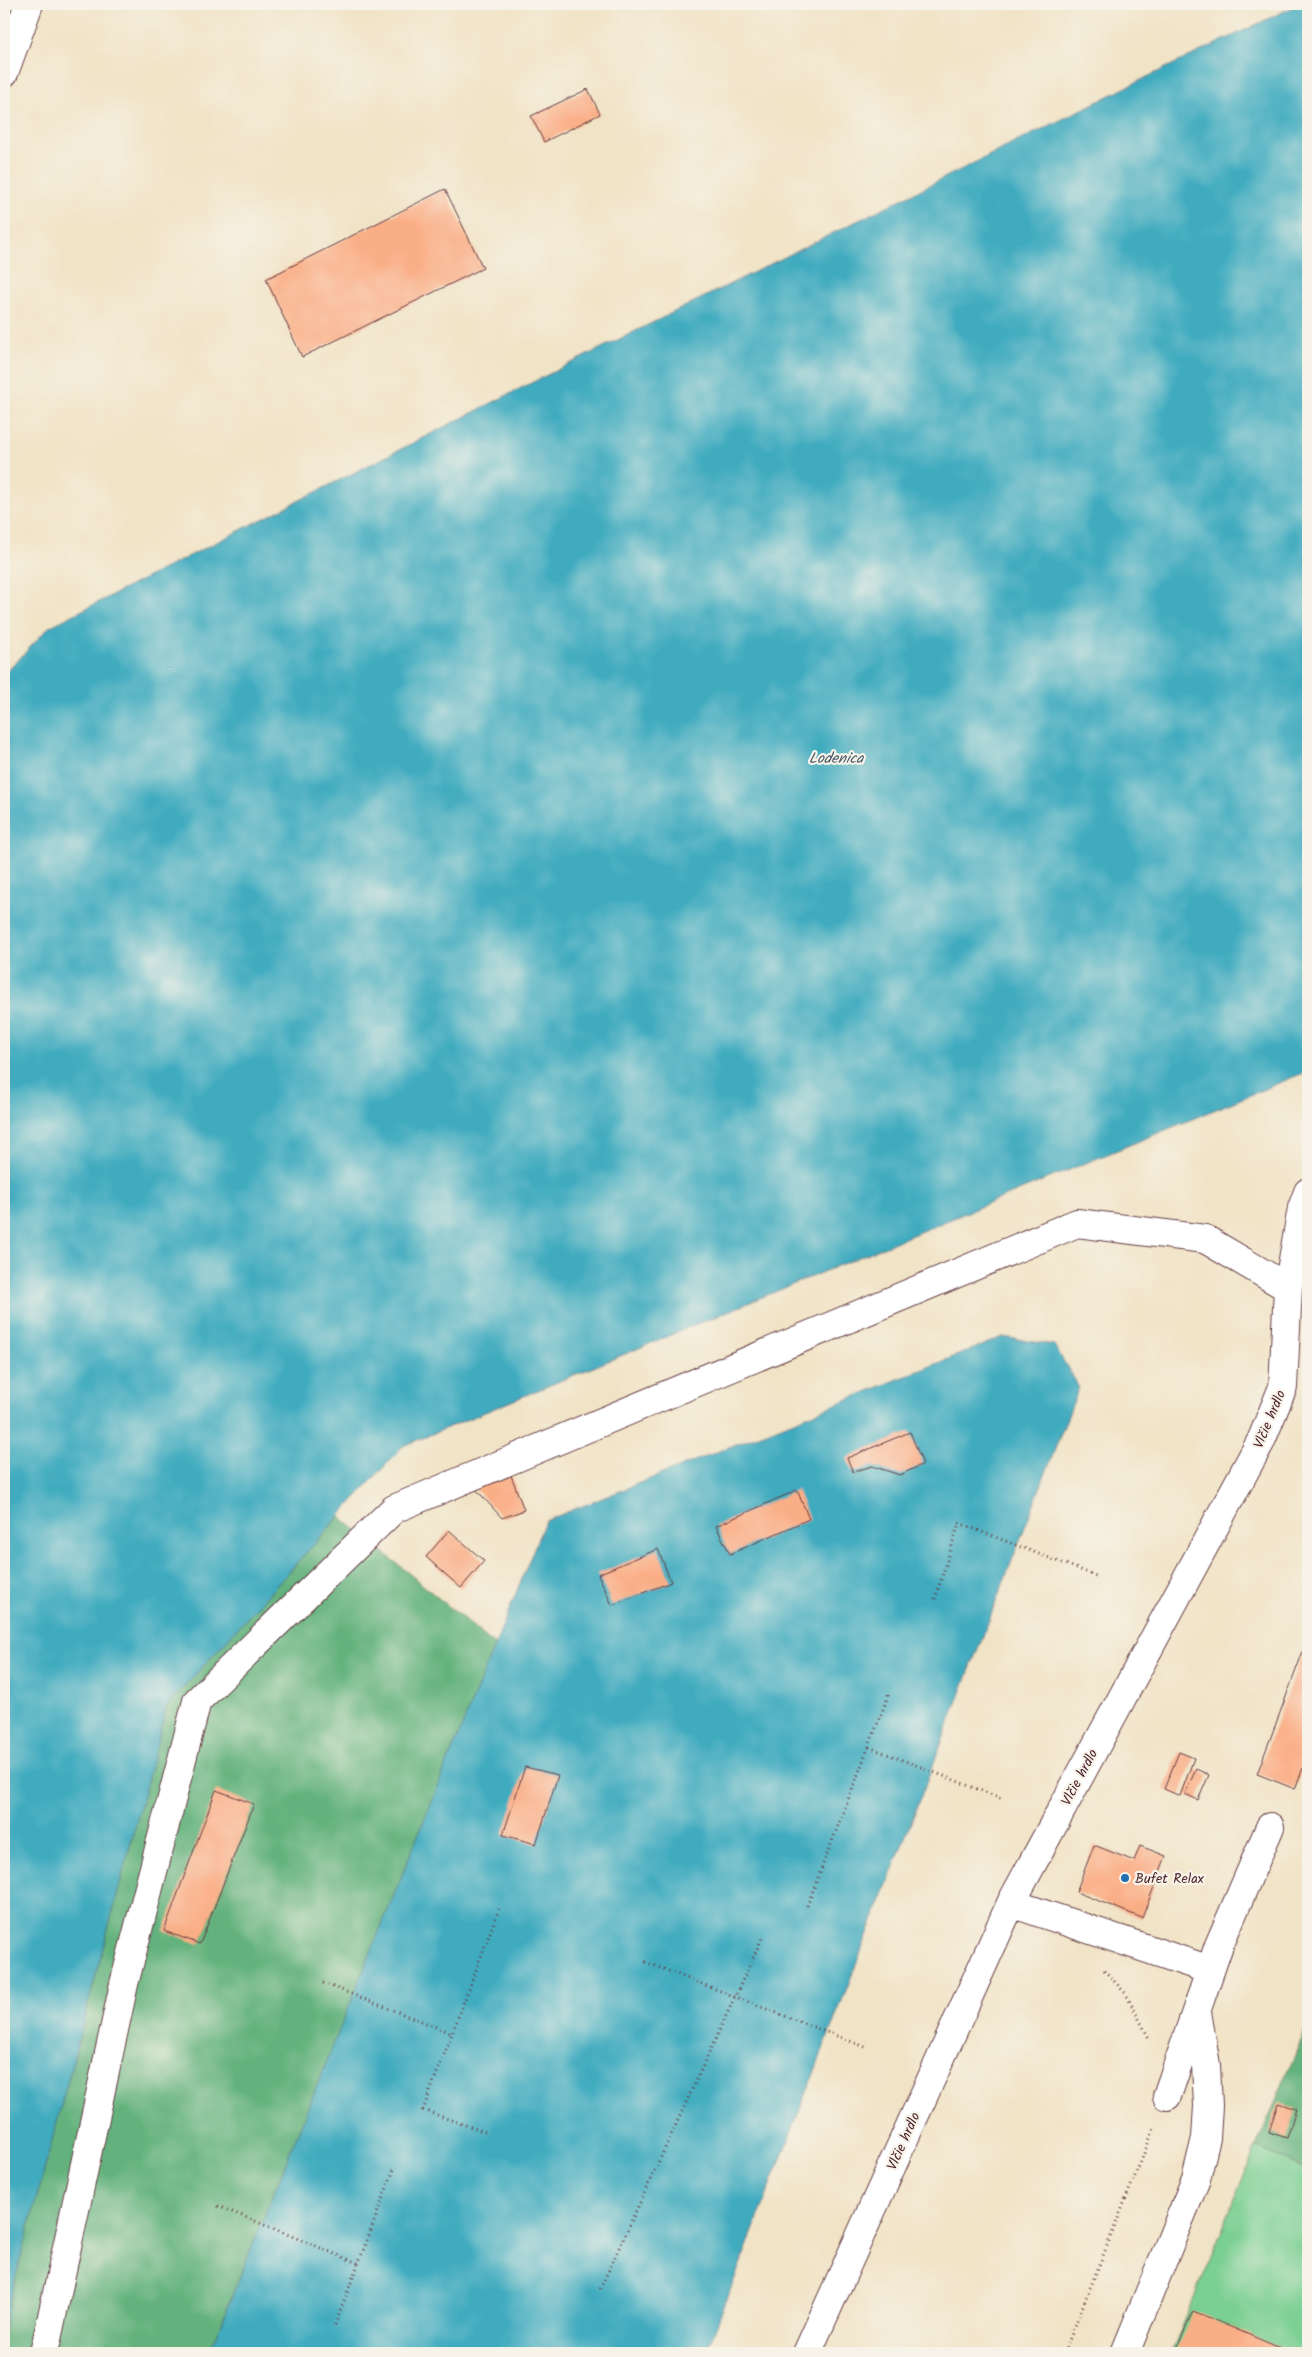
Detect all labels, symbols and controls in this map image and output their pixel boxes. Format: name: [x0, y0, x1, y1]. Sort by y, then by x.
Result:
water label: Lodenica: [809, 747, 864, 771]
street label: Vlčie hrdlo: [1248, 1387, 1292, 1452]
street label: Vlčie hrdlo: [1056, 1745, 1104, 1810]
place label: Bufet Relax: [1135, 1868, 1205, 1890]
marker: Bufet Relax: [1119, 1872, 1131, 1884]
street label: Vlčie hrdlo: [881, 2109, 926, 2174]

